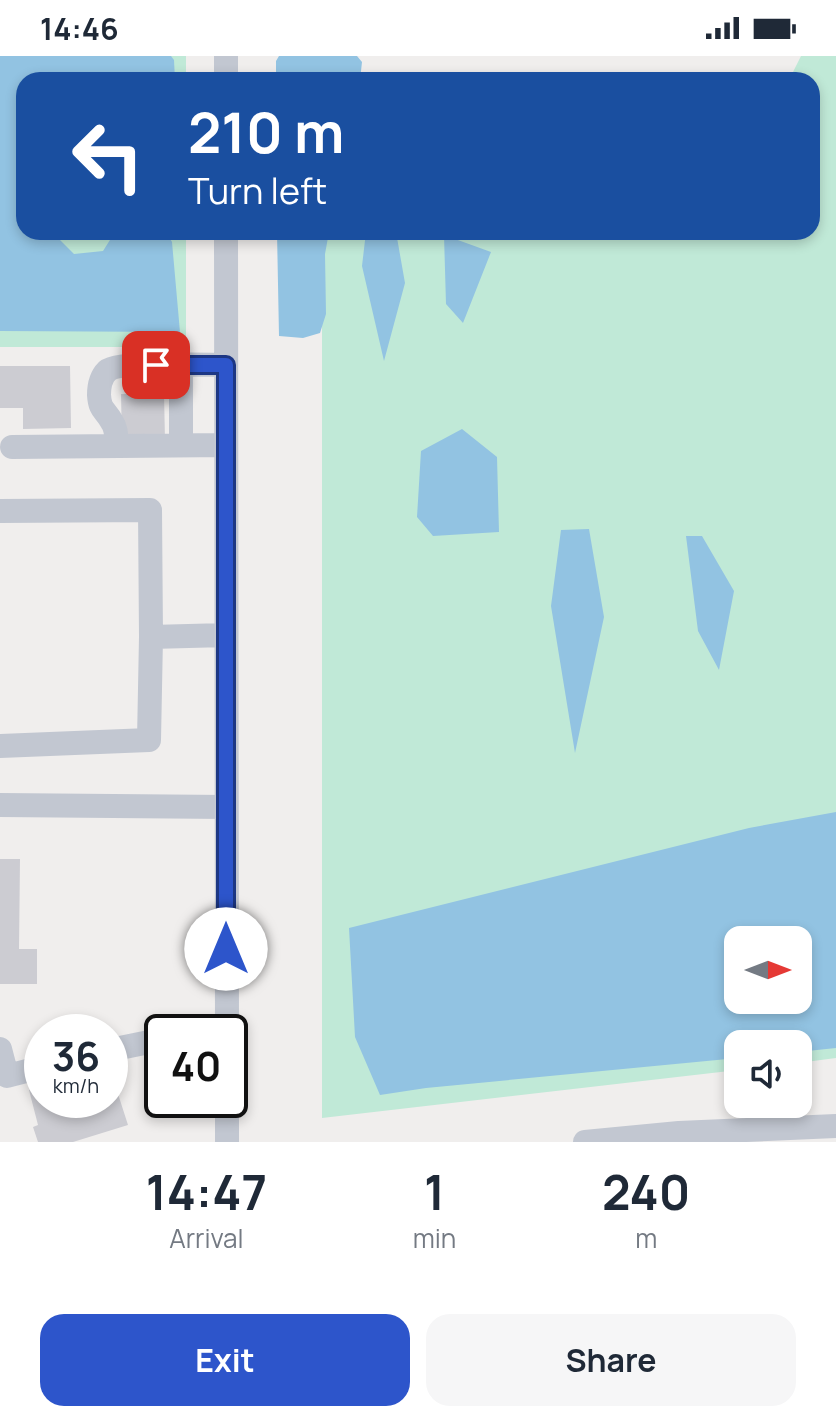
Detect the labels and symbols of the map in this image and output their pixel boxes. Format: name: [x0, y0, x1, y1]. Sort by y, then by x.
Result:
pin: [122, 331, 190, 399]
position arrow: [184, 907, 268, 991]
north arrow: [724, 926, 812, 1014]
speed limit sign: 40: [144, 1014, 248, 1118]

